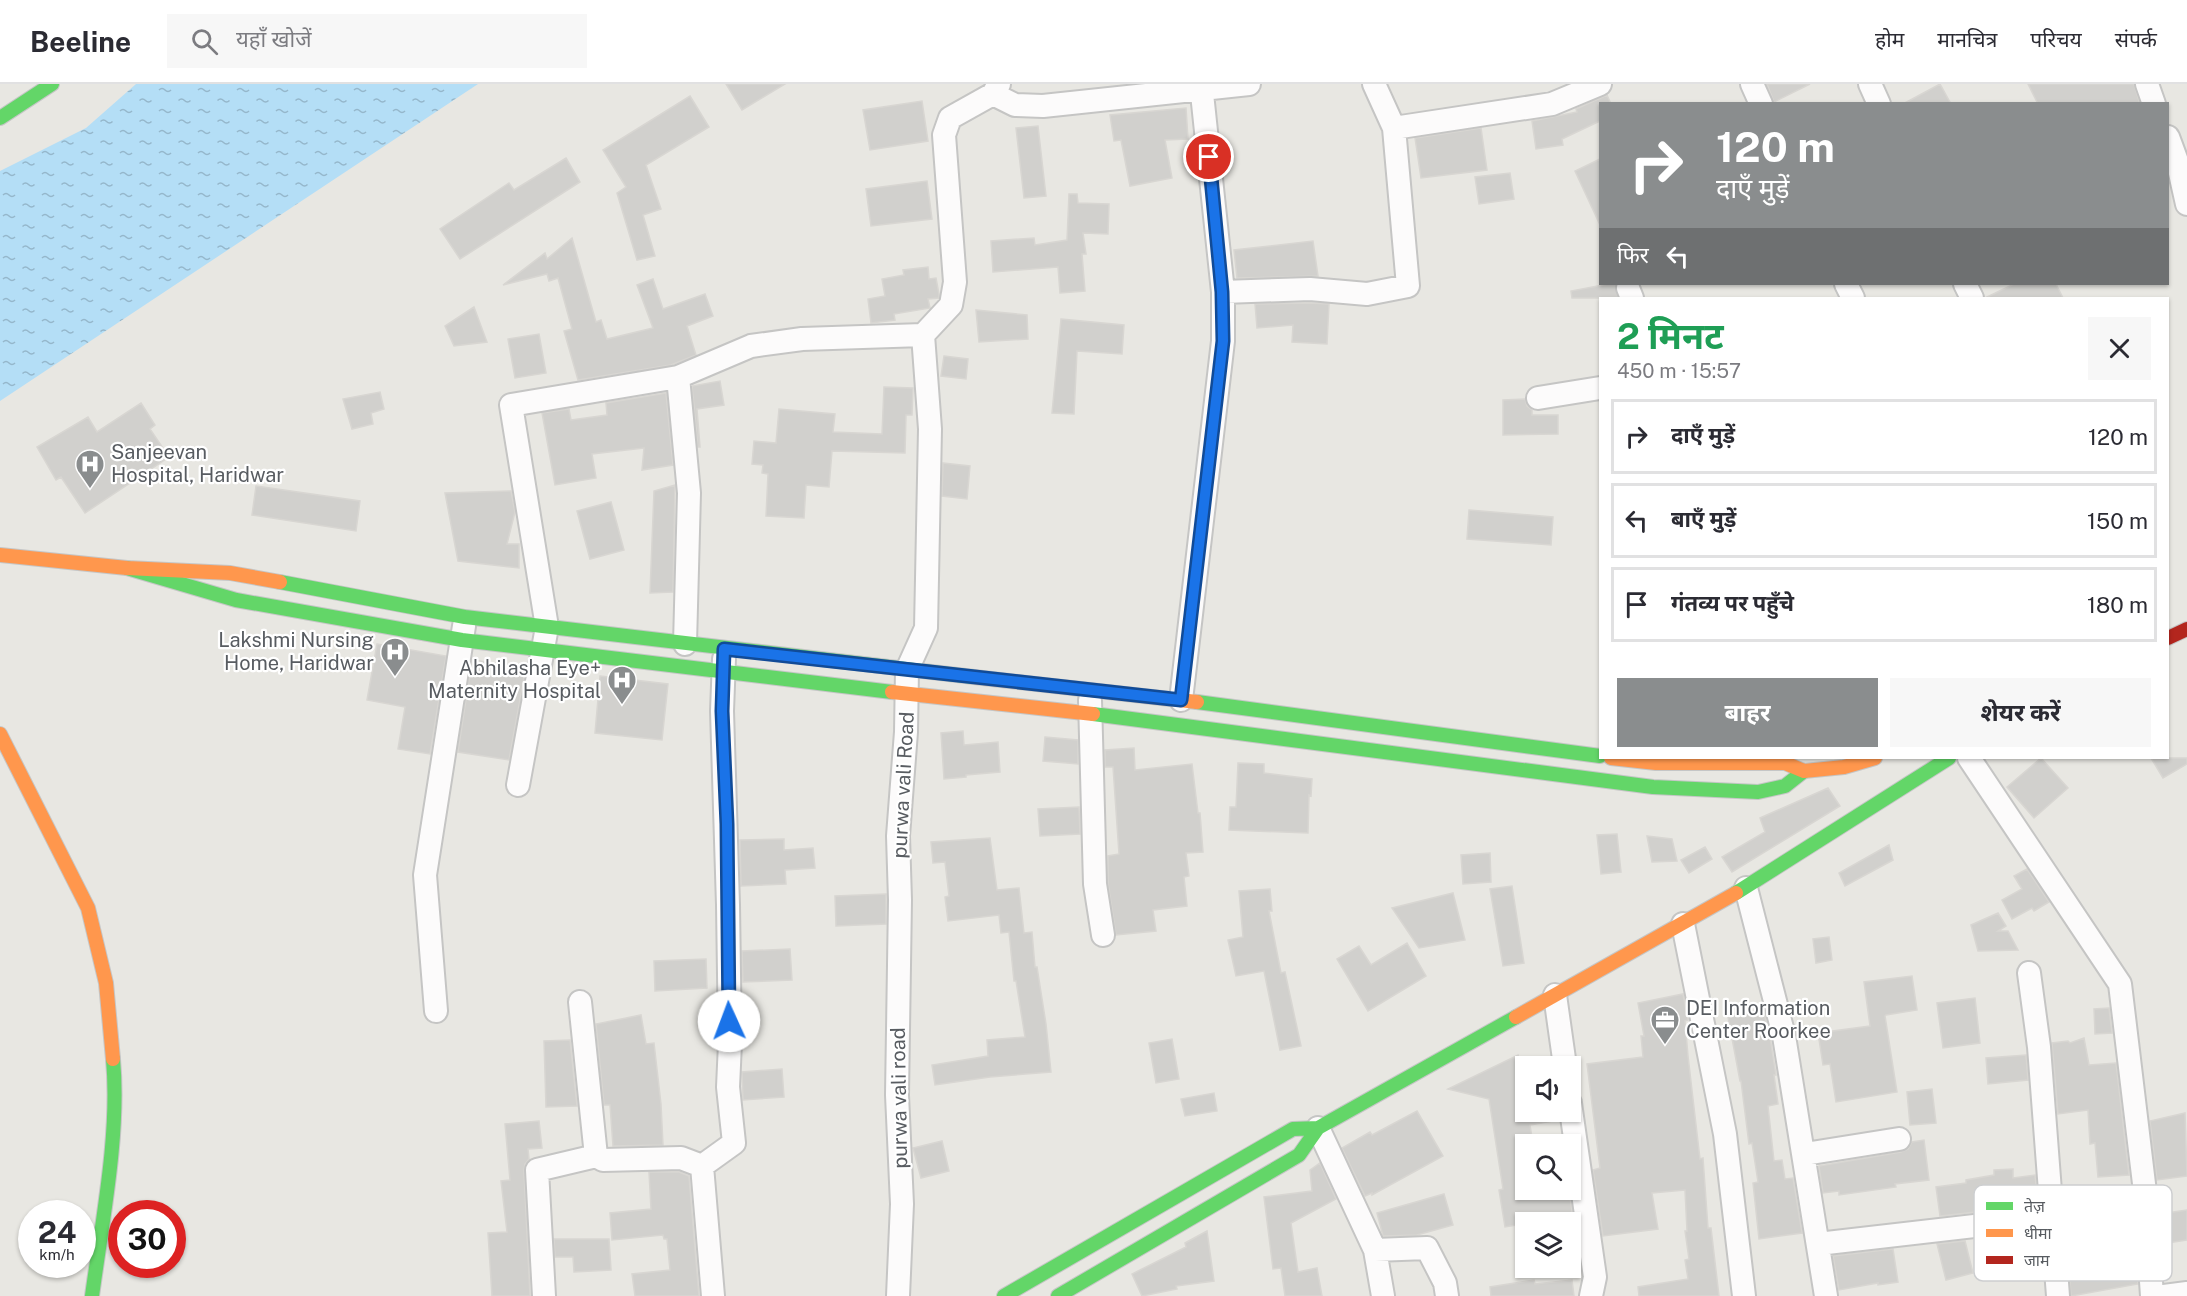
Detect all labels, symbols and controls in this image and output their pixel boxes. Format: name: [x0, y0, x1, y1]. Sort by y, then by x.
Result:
search box: [167, 14, 587, 68]
text: Beeline: [30, 25, 131, 58]
icon: search: [188, 25, 221, 58]
text: यहाँ खोजें: [236, 26, 312, 52]
text: होम: [1875, 27, 1904, 52]
text: मानचित्र: [1937, 27, 1997, 52]
text: परिचय: [2030, 27, 2082, 52]
text: संपर्क: [2115, 27, 2157, 52]
text: 120 m: [1716, 122, 1835, 171]
icon: right: [1617, 126, 1695, 204]
pin: [1183, 131, 1234, 182]
icon: arrive: [1192, 140, 1225, 173]
text: दाएँ मुड़ें: [1716, 172, 1789, 204]
icon: left: [1661, 240, 1694, 273]
text: फिर: [1617, 242, 1649, 268]
text: 2 मिनट: [1617, 315, 1724, 357]
button: close: [2088, 317, 2151, 380]
text: 450 m · 15:57: [1617, 359, 1741, 383]
icon: right: [1620, 420, 1653, 453]
text: दाएँ मुड़ें: [1671, 422, 1735, 448]
text: 120 m: [2088, 424, 2148, 450]
place label: Sanjeevan Hospital, Haridwar: [111, 440, 284, 487]
hospital icon: Sanjeevan Hospital, Haridwar: [74, 448, 106, 490]
icon: left: [1620, 504, 1653, 537]
text: बाएँ मुड़ें: [1671, 506, 1736, 532]
text: 150 m: [2087, 508, 2148, 534]
icon: arrive: [1620, 588, 1653, 621]
text: गंतव्य पर पहुँचे: [1671, 590, 1794, 616]
text: 180 m: [2087, 592, 2148, 618]
place label: Lakshmi Nursing Home, Haridwar: [218, 628, 374, 675]
hospital icon: Lakshmi Nursing Home, Haridwar: [379, 636, 411, 678]
place label: Abhilasha Eye+ Maternity Hospital: [428, 656, 601, 703]
hospital icon: Abhilasha Eye+ Maternity Hospital: [606, 664, 638, 706]
button: बाहर: [1617, 678, 1878, 747]
button: शेयर करें: [1890, 678, 2151, 747]
street label: purwa vali Road: [887, 711, 919, 859]
position arrow: [697, 989, 761, 1053]
place label: DEI Information Center Roorkee: [1686, 996, 1831, 1043]
office icon: DEI Information Center Roorkee: [1649, 1004, 1681, 1046]
street label: purwa vali road: [886, 1027, 912, 1169]
map controls: [1515, 1056, 1581, 1278]
button: sound: [1515, 1056, 1581, 1122]
button: search: [1515, 1134, 1581, 1200]
legend: [1974, 1185, 2172, 1281]
text: तेज़: [2024, 1197, 2046, 1216]
speed limit sign: 30: [108, 1200, 186, 1278]
button: layers: [1515, 1212, 1581, 1278]
text: 24: [38, 1214, 76, 1250]
text: धीमा: [2024, 1224, 2053, 1243]
text: km/h: [39, 1246, 75, 1263]
text: जाम: [2024, 1251, 2050, 1270]

